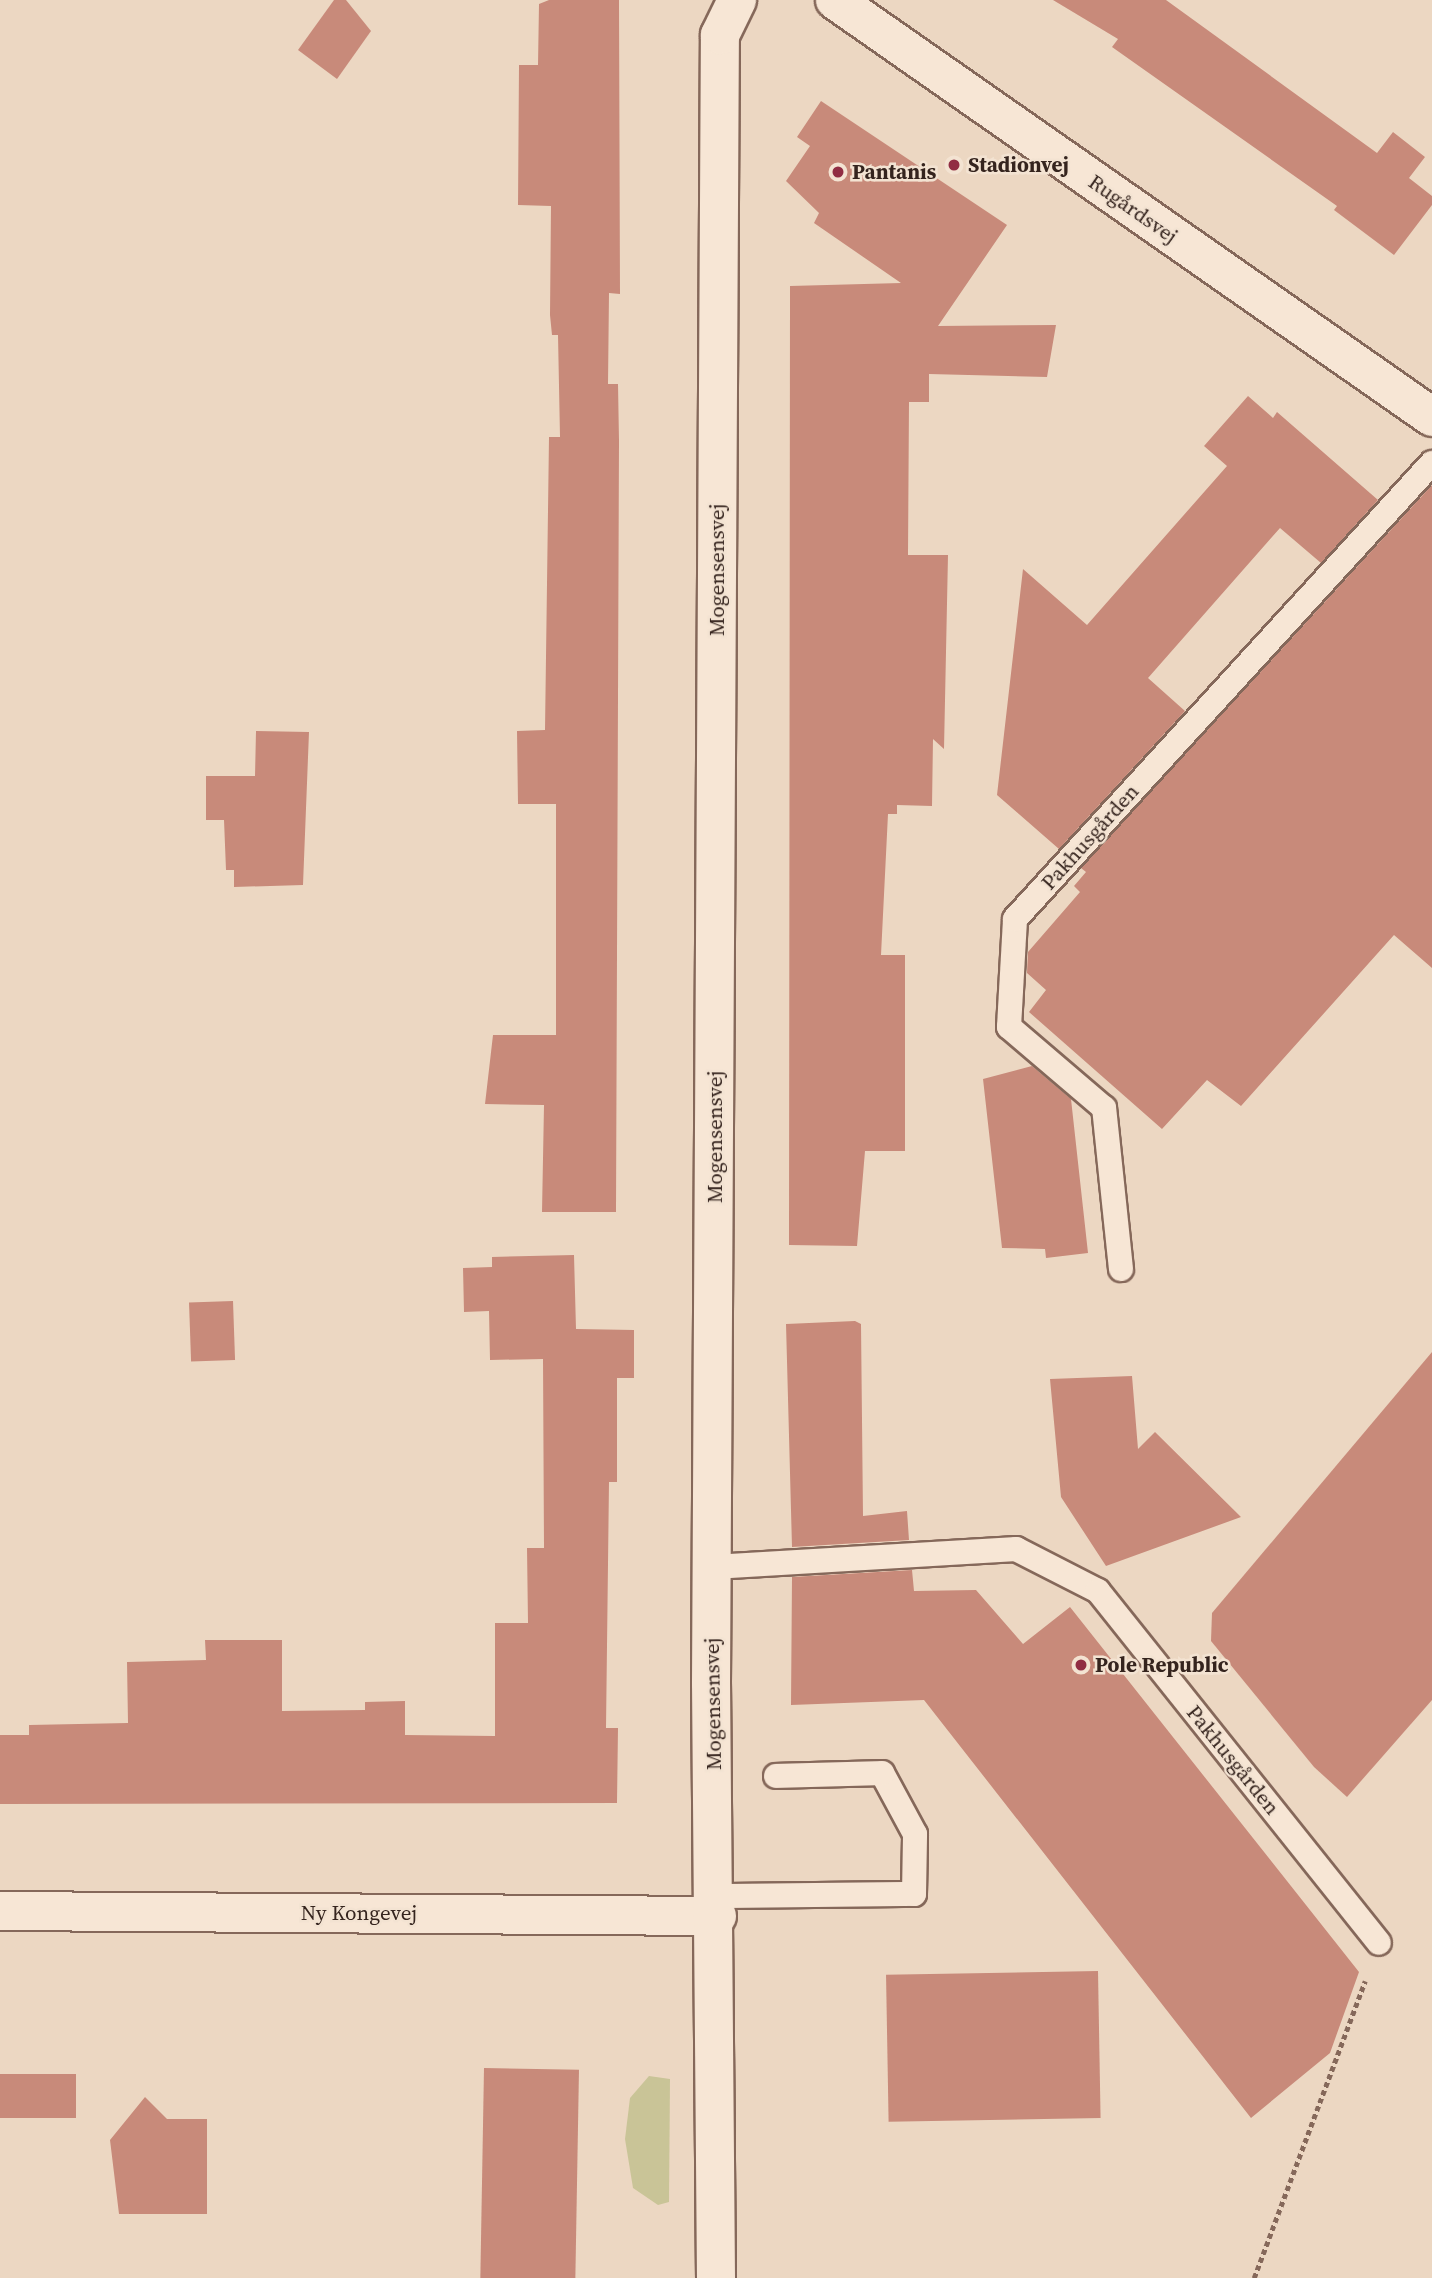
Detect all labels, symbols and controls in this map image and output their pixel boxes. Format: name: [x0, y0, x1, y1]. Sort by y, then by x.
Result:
place label: Stadionvej: [968, 152, 1069, 178]
marker: Stadionvej: [946, 157, 962, 173]
place label: Pantanis: [852, 159, 936, 185]
marker: Pantanis: [830, 164, 846, 180]
street label: Rugårdsvej: [1084, 169, 1182, 249]
street label: Mogensensvej: [704, 504, 730, 636]
street label: Pakhusgården: [1036, 779, 1144, 895]
street label: Mogensensvej: [702, 1071, 728, 1203]
street label: Mogensensvej: [699, 1638, 727, 1770]
place label: Pole Republic: [1095, 1652, 1229, 1678]
marker: Pole Republic: [1073, 1657, 1089, 1673]
street label: Pakhusgården: [1181, 1700, 1285, 1820]
street label: Ny Kongevej: [301, 1900, 417, 1926]

